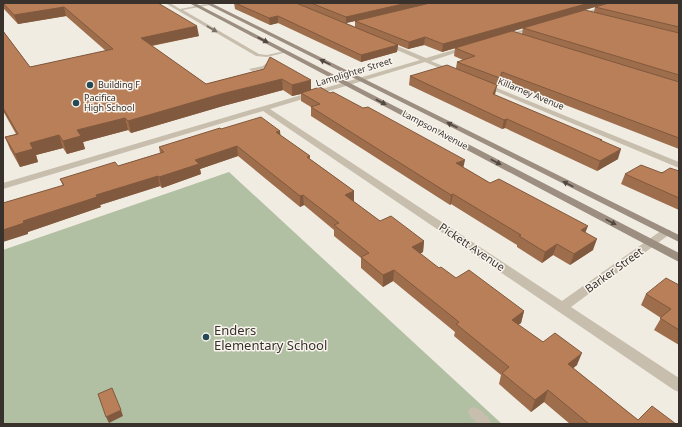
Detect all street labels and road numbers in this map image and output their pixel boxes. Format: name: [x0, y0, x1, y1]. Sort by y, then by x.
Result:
street label: Lamplighter Street: [314, 54, 394, 89]
street label: Killarney Avenue: [496, 74, 566, 113]
street label: Lampson Avenue: [400, 107, 471, 152]
street label: Pickett Avenue: [436, 219, 508, 274]
street label: Barker Street: [582, 244, 646, 296]

